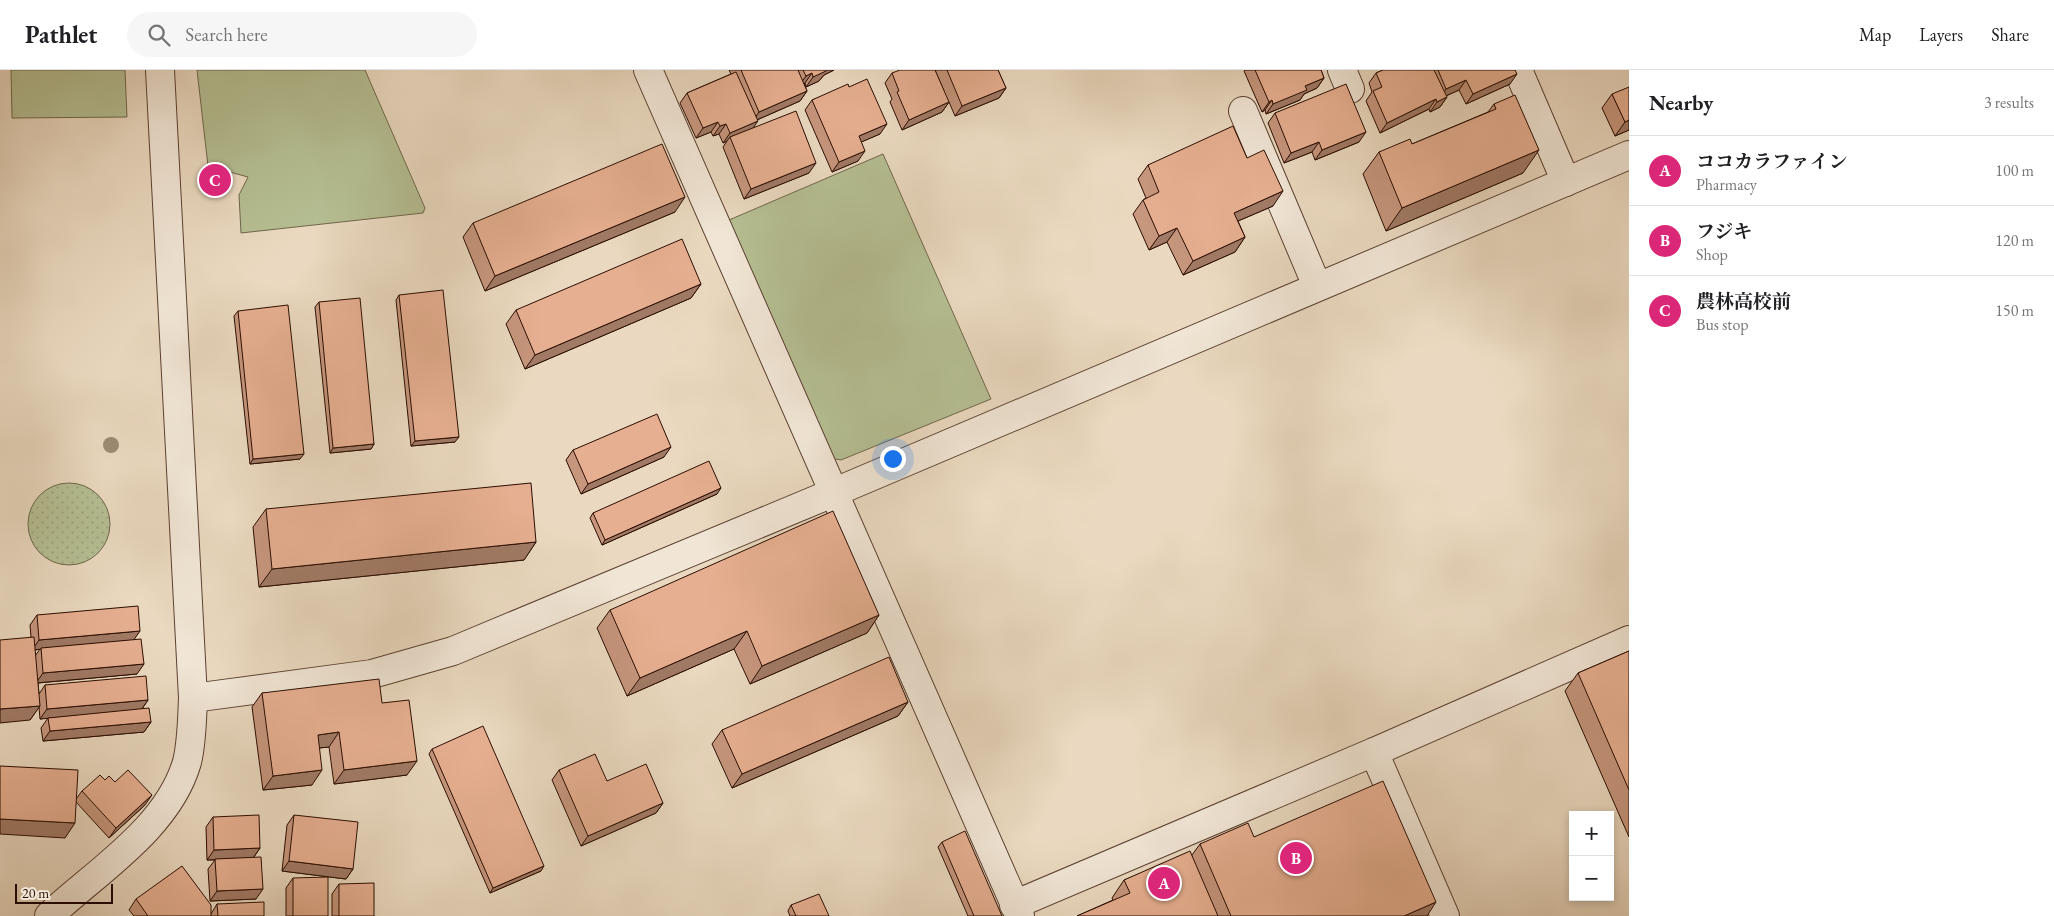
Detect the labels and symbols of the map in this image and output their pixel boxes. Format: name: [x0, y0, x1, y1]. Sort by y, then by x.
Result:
pin: C: [199, 161, 231, 199]
your location: [880, 446, 906, 472]
pin: B: [1280, 839, 1312, 877]
pin: A: [1148, 864, 1180, 902]
scale bar: [15, 881, 112, 904]

